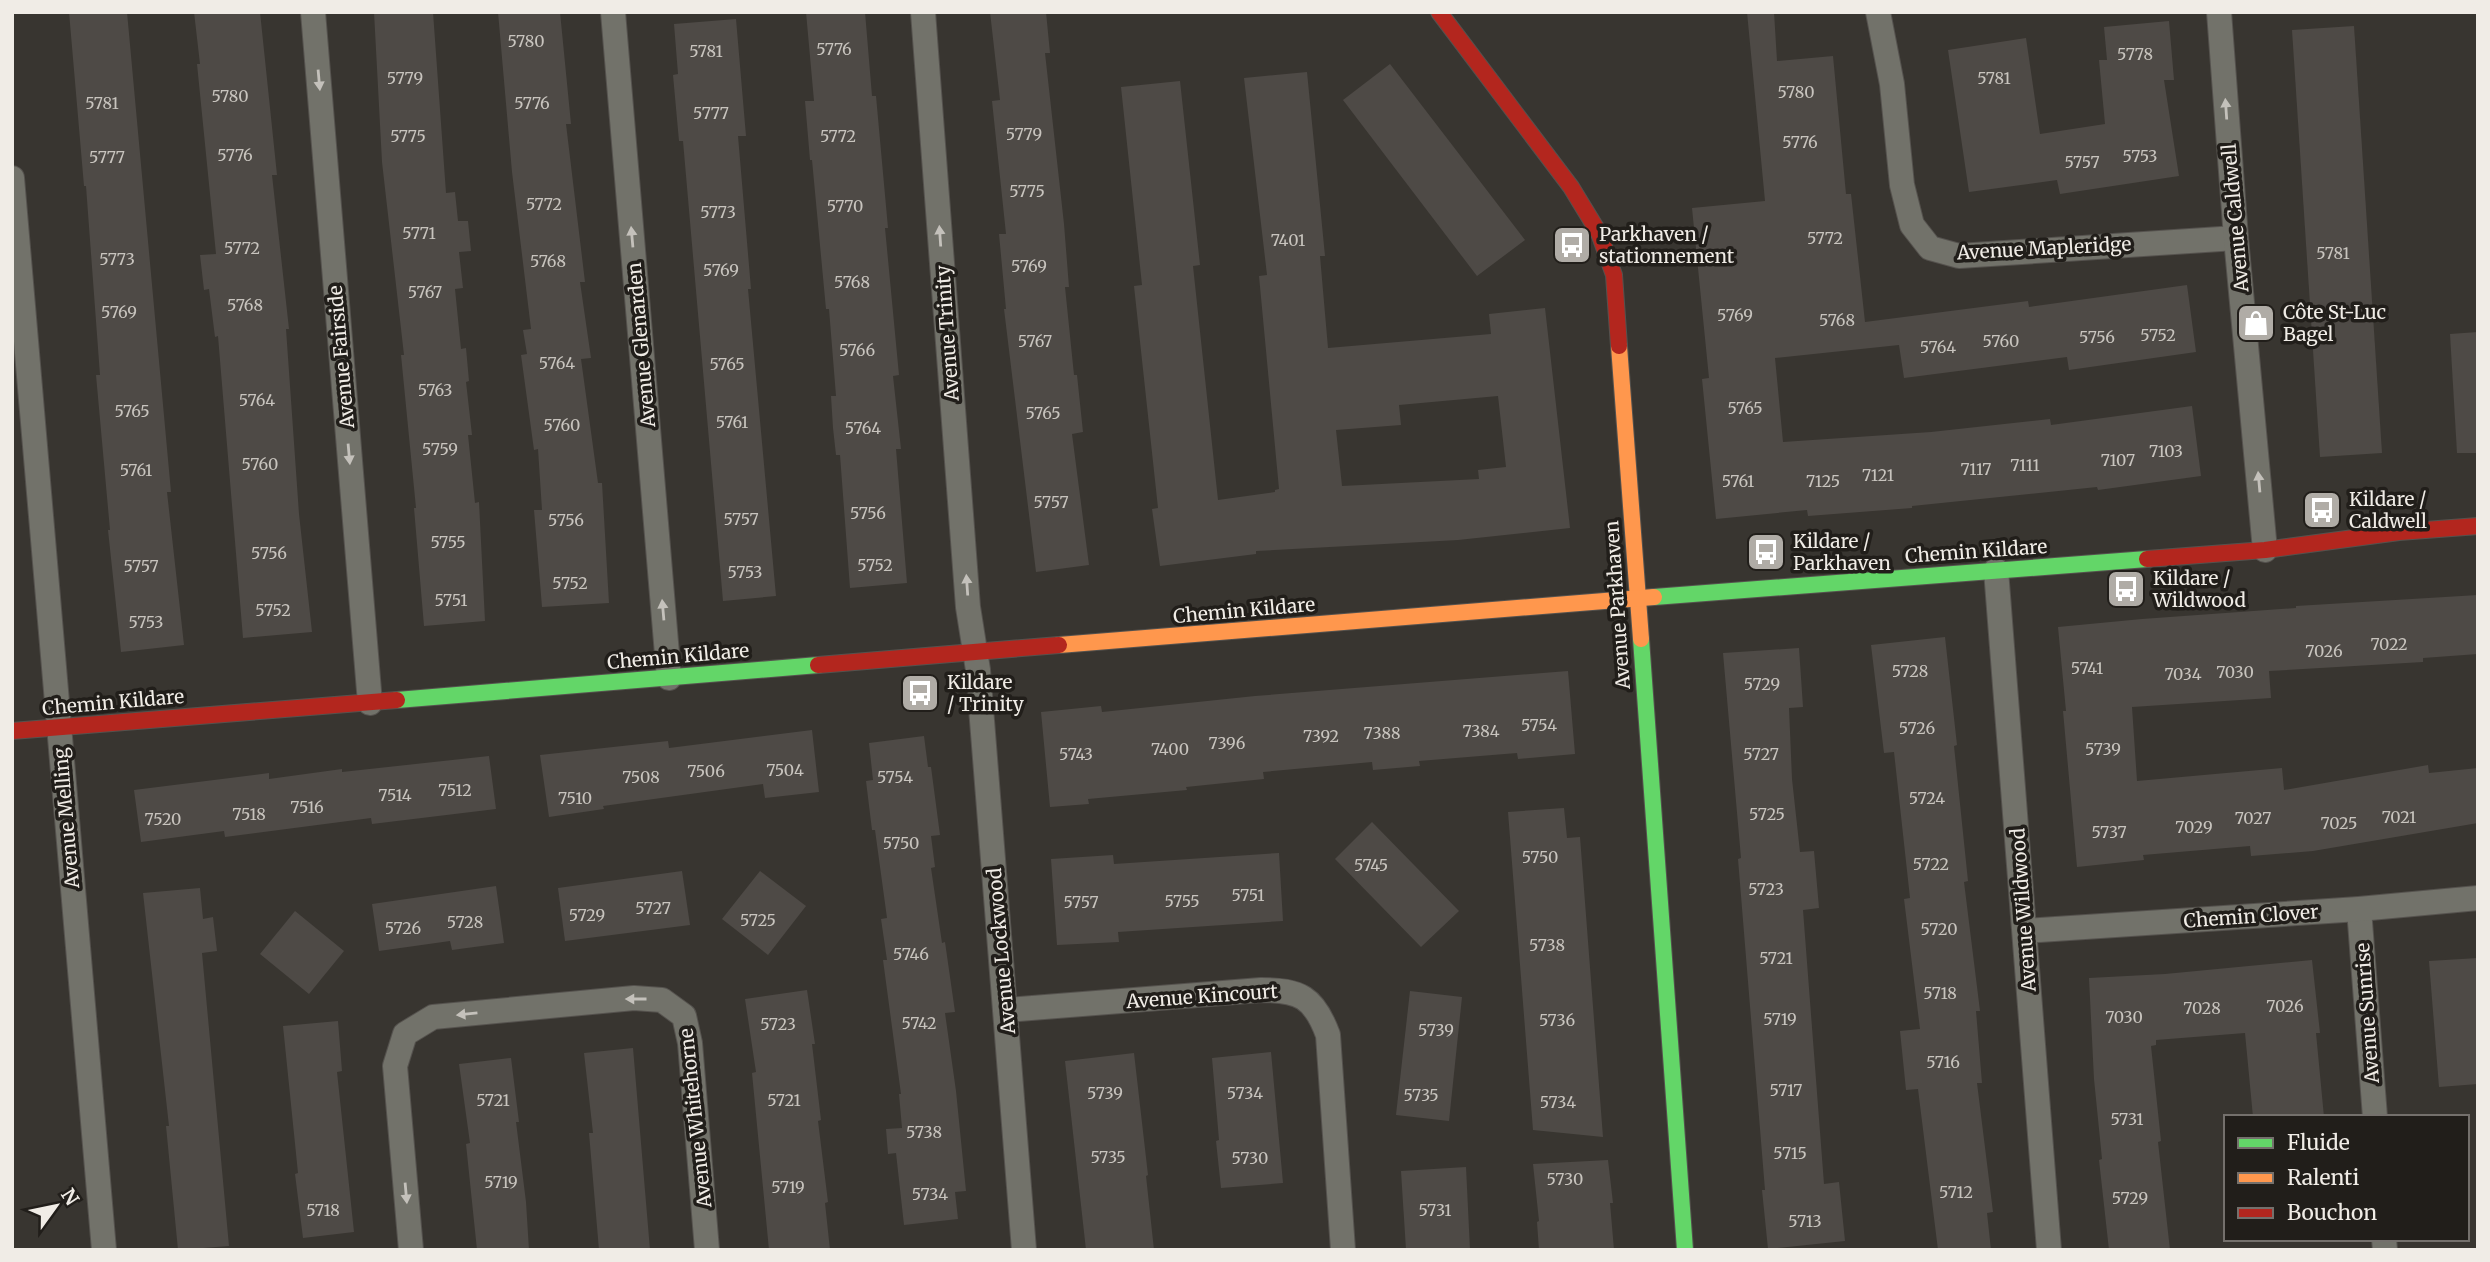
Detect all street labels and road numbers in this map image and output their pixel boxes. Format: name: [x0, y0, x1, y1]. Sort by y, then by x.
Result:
street label: Avenue Caldwell: [2217, 143, 2254, 294]
street label: Avenue Mapleridge: [1955, 231, 2132, 265]
street label: Avenue Glenarden: [622, 261, 660, 429]
street label: Avenue Trinity: [930, 264, 964, 403]
street label: Avenue Fairside: [323, 284, 359, 430]
street label: Avenue Parkhaven: [1599, 520, 1635, 691]
street label: Chemin Kildare: [1904, 534, 2048, 568]
street label: Chemin Kildare: [1172, 592, 1316, 628]
street label: Chemin Kildare: [606, 638, 750, 674]
street label: Chemin Kildare: [41, 684, 185, 720]
street label: Avenue Melling: [48, 746, 84, 890]
street label: Avenue Wildwood: [2005, 827, 2041, 994]
street label: Avenue Lockwood: [982, 867, 1020, 1036]
street label: Chemin Clover: [2183, 899, 2320, 933]
street label: Avenue Sunrise: [2350, 942, 2384, 1085]
street label: Avenue Kincourt: [1124, 979, 1279, 1013]
street label: Avenue Whitehorne: [674, 1027, 716, 1210]

